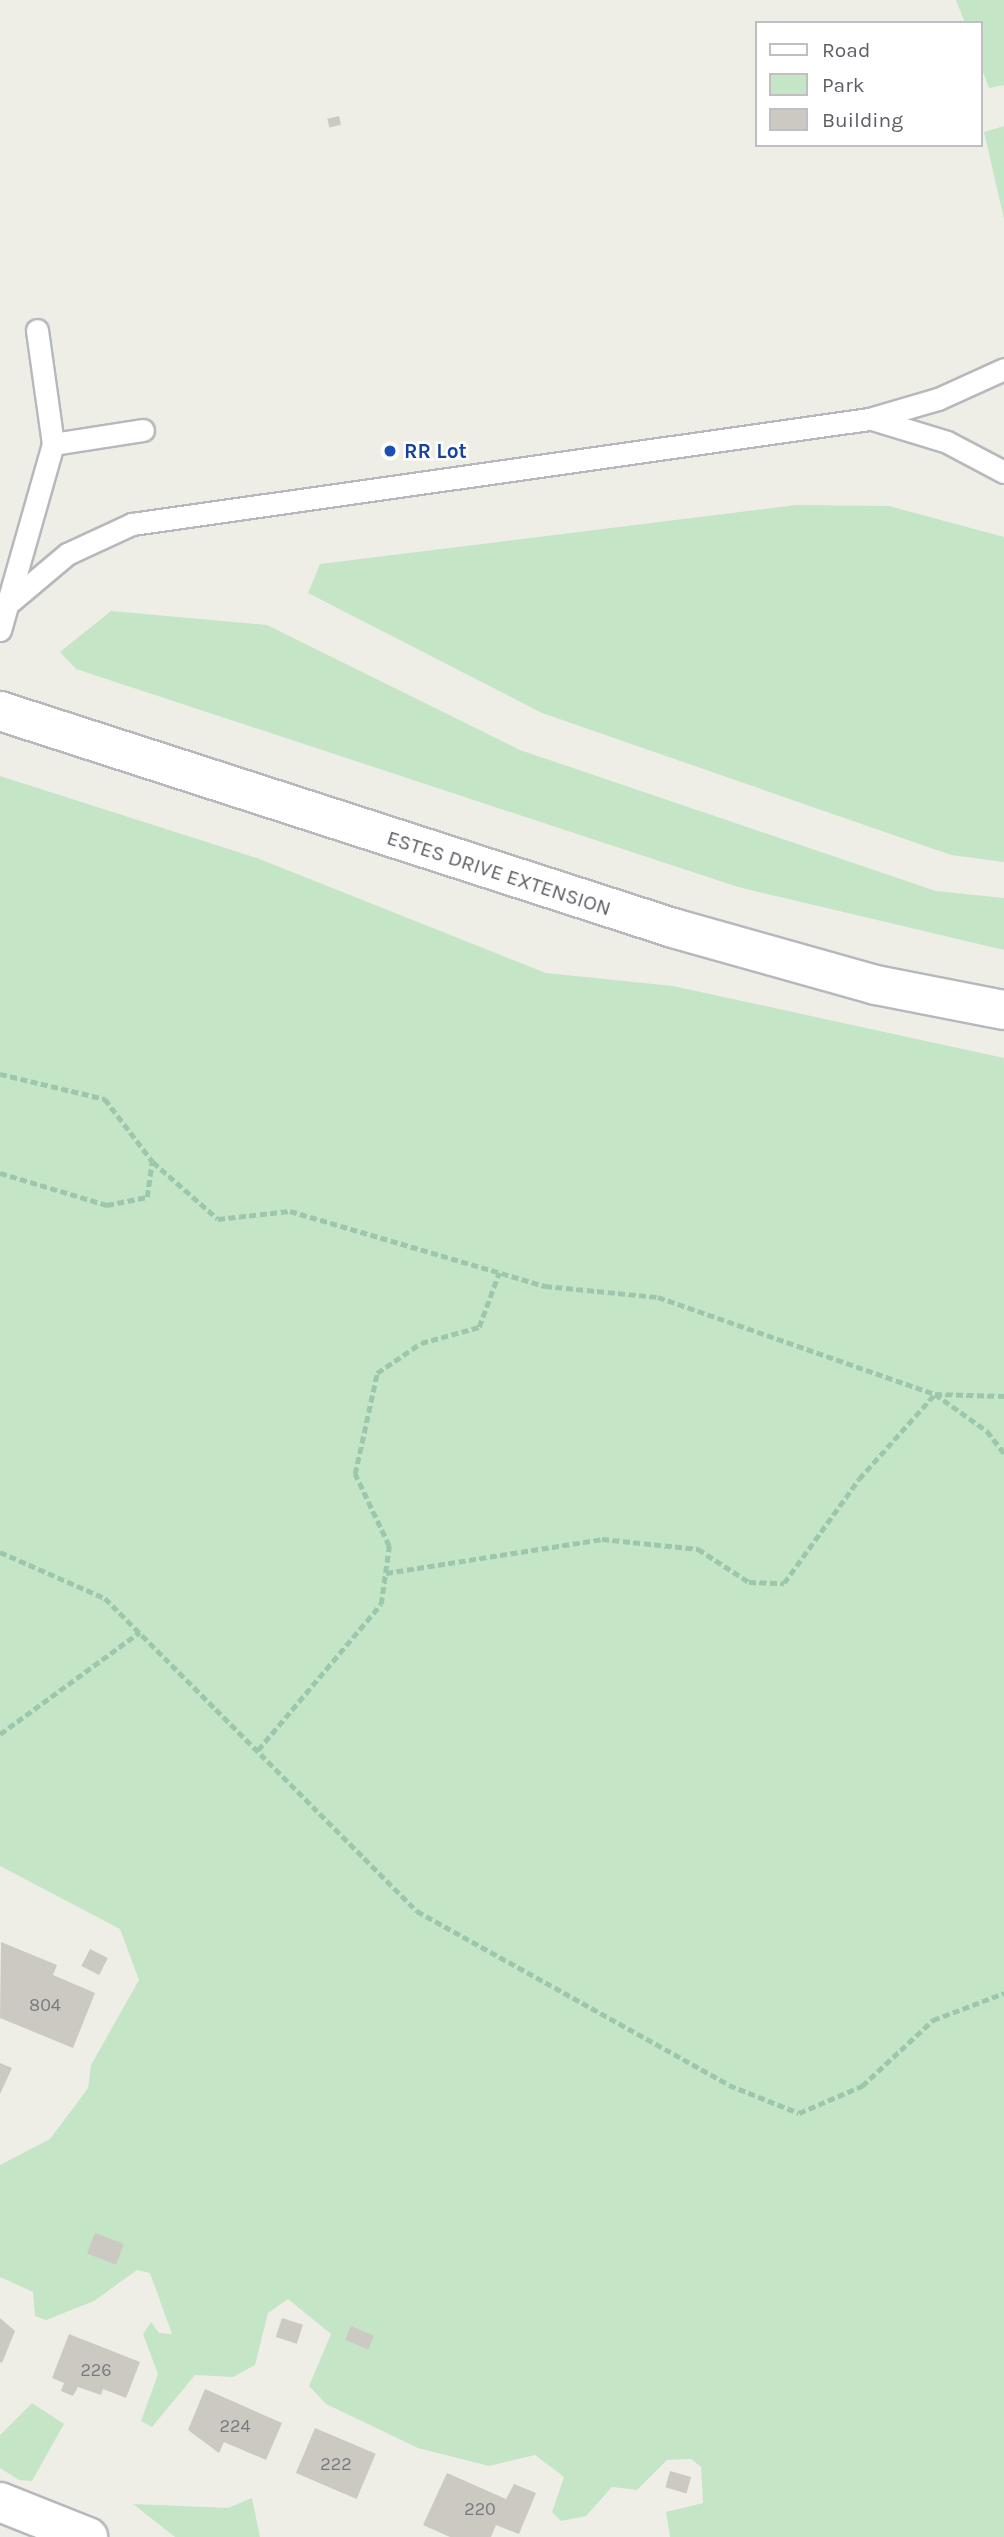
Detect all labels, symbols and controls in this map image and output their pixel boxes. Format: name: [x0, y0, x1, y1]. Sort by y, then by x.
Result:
legend: [755, 21, 983, 147]
text: Road: [822, 38, 870, 62]
text: Park: [822, 73, 865, 97]
text: Building: [822, 108, 903, 132]
place label: RR Lot: [404, 438, 467, 464]
marker: RR Lot: [382, 443, 398, 459]
street label: ESTES DRIVE EXTENSION: [384, 825, 614, 921]
house number: 804: [29, 1994, 61, 2016]
house number: 226: [80, 2359, 112, 2381]
house number: 224: [220, 2415, 250, 2437]
house number: 222: [320, 2453, 352, 2475]
house number: 220: [464, 2498, 496, 2520]

